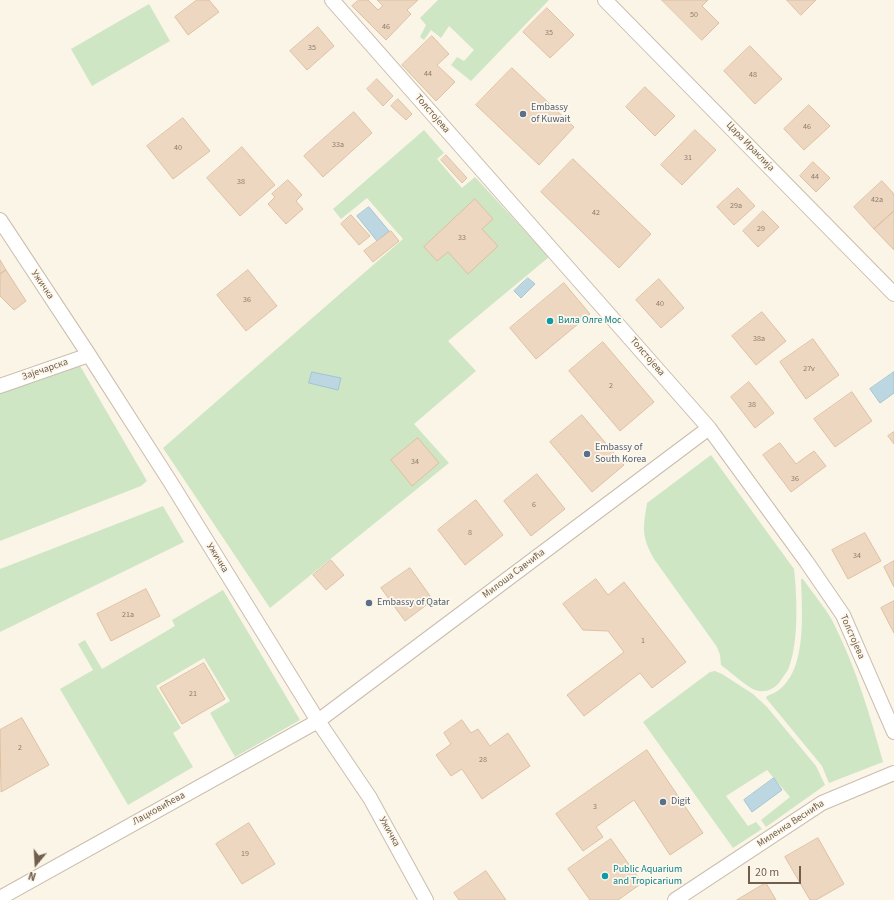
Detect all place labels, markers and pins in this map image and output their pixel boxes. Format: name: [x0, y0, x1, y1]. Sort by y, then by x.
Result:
place label: Embassy of Kuwait: [531, 102, 570, 126]
marker: Embassy of Kuwait: [518, 109, 528, 119]
place label: Вила Олге Мос: [558, 315, 622, 327]
marker: Вила Олге Мос: [545, 316, 555, 326]
place label: Embassy of South Korea: [595, 442, 646, 466]
marker: Embassy of South Korea: [582, 449, 592, 459]
place label: Embassy of Qatar: [377, 597, 450, 609]
marker: Embassy of Qatar: [364, 598, 374, 608]
place label: Digit: [671, 796, 690, 808]
marker: Digit: [658, 797, 668, 807]
place label: Public Aquarium and Tropicarium: [613, 864, 682, 888]
marker: Public Aquarium and Tropicarium: [600, 871, 610, 881]

